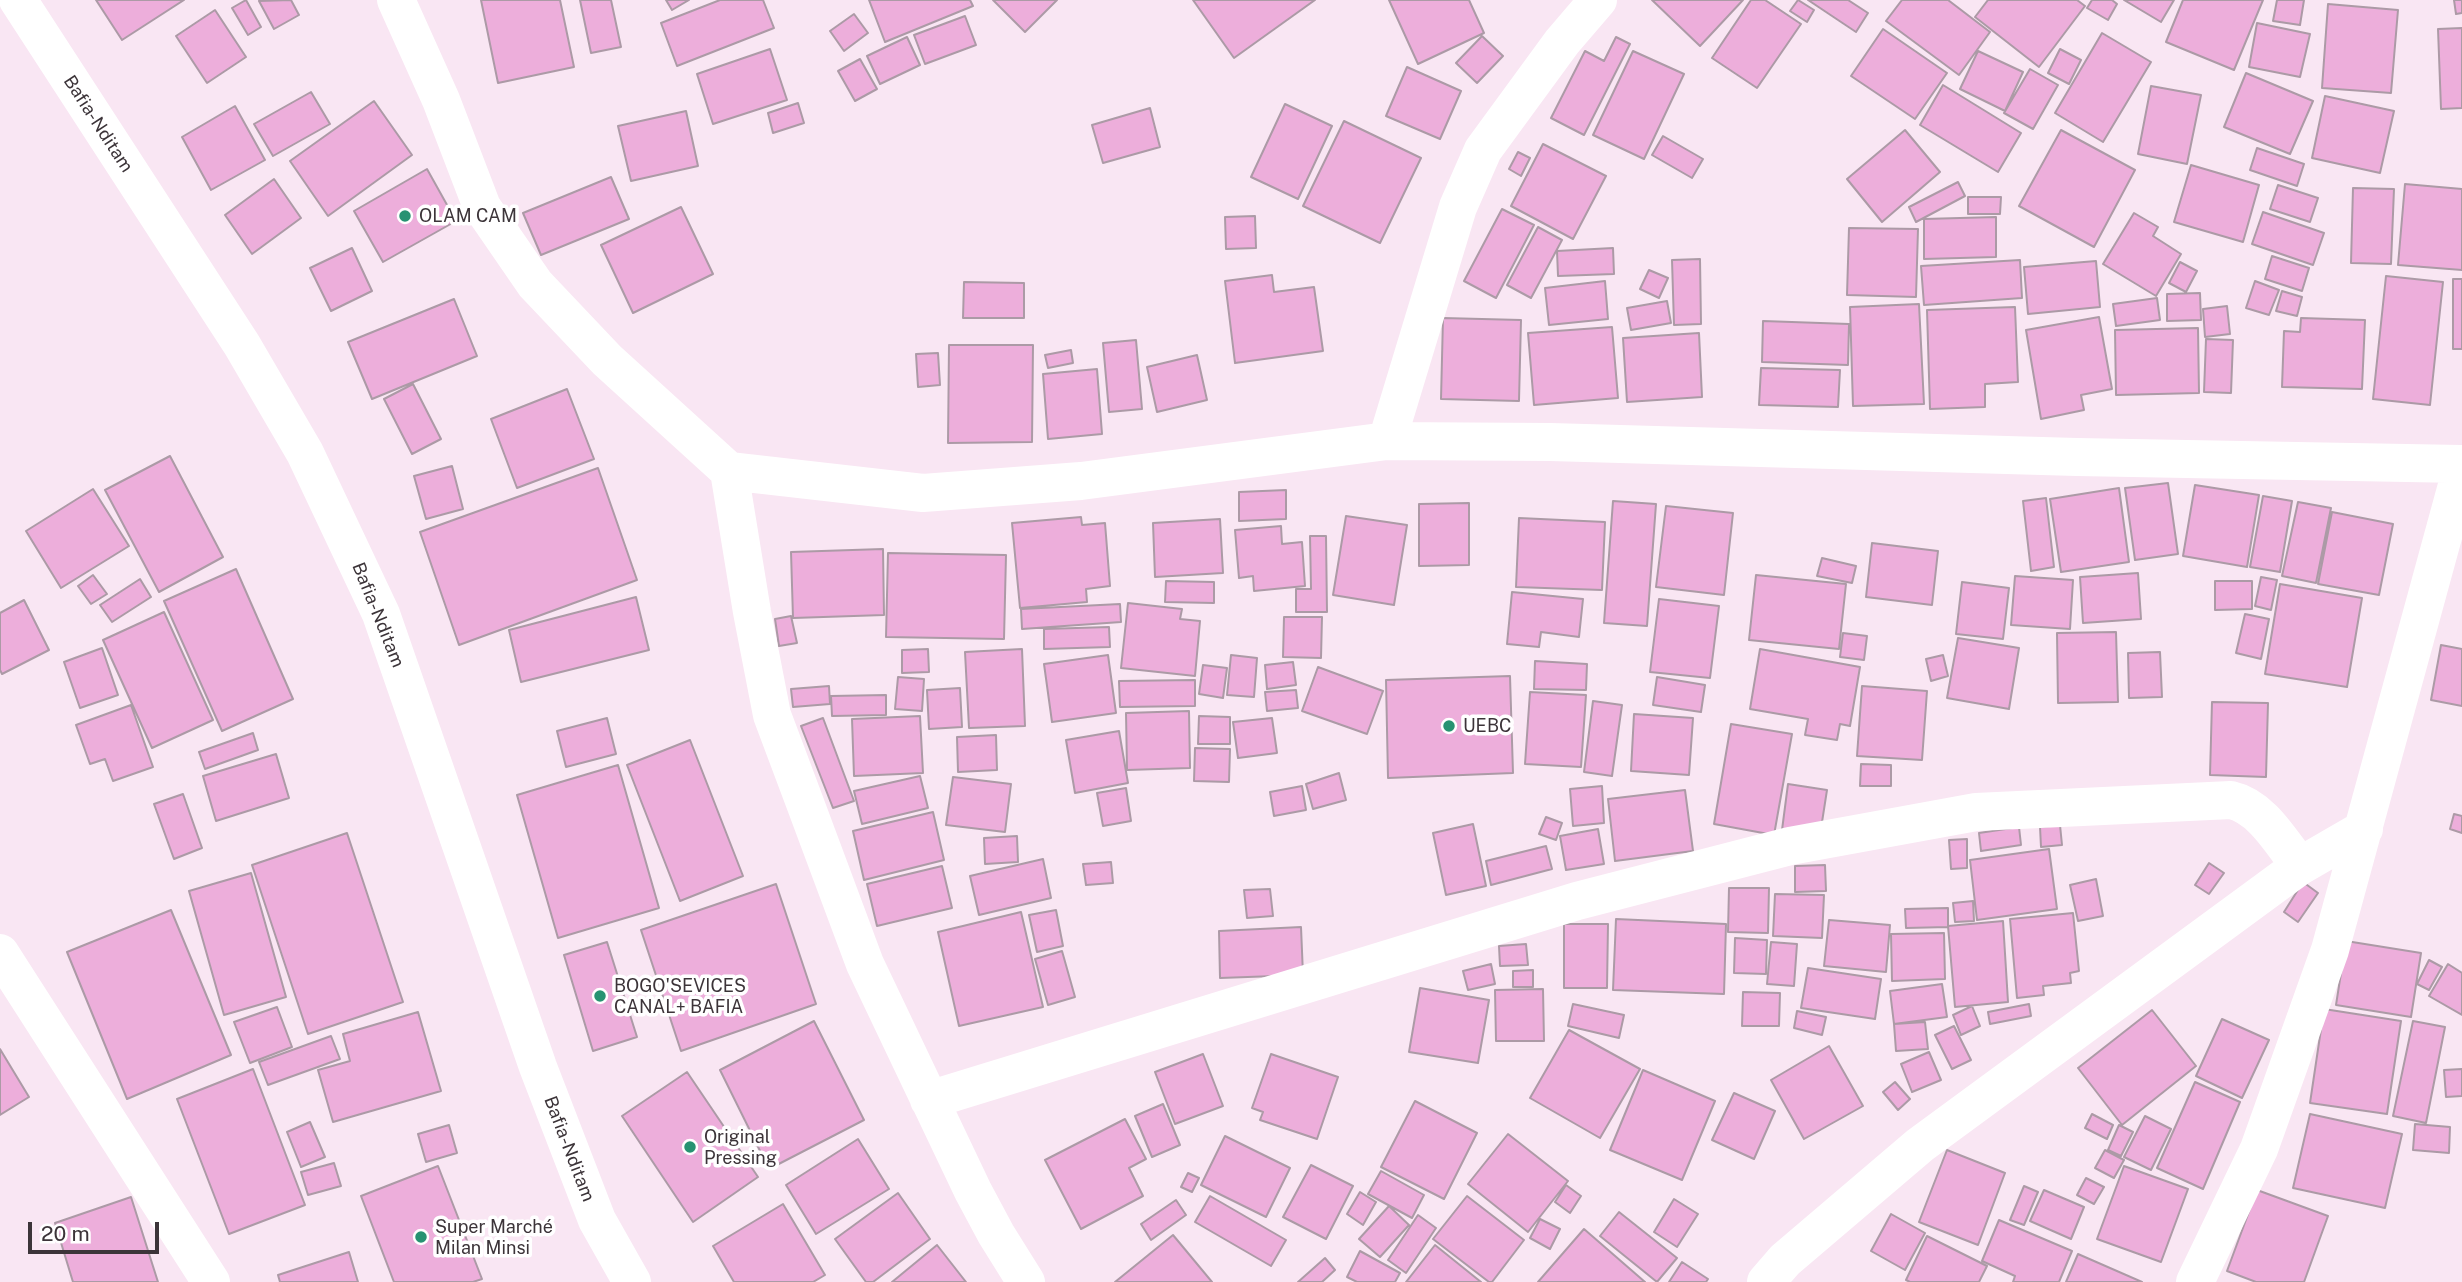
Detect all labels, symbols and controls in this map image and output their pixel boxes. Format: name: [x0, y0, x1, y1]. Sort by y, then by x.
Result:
street label: Bafia-Nditam: [59, 71, 137, 177]
place label: OLAM CAM: [419, 205, 517, 227]
marker: OLAM CAM: [397, 208, 413, 224]
street label: Bafia-Nditam: [347, 559, 409, 671]
place label: UEBC: [1463, 715, 1511, 737]
marker: UEBC: [1441, 718, 1457, 734]
place label: BOGO'SEVICES CANAL+ BAFIA: [614, 975, 746, 1018]
marker: BOGO'SEVICES CANAL+ BAFIA: [592, 988, 608, 1004]
street label: Bafia-Nditam: [539, 1093, 599, 1205]
place label: Original Pressing: [704, 1126, 777, 1168]
marker: Original Pressing: [682, 1139, 698, 1155]
scale bar: [32, 1208, 163, 1252]
place label: Super Marché Milan Minsi: [435, 1216, 553, 1258]
text: 20 m: [41, 1221, 90, 1246]
marker: Super Marché Milan Minsi: [413, 1229, 429, 1245]

